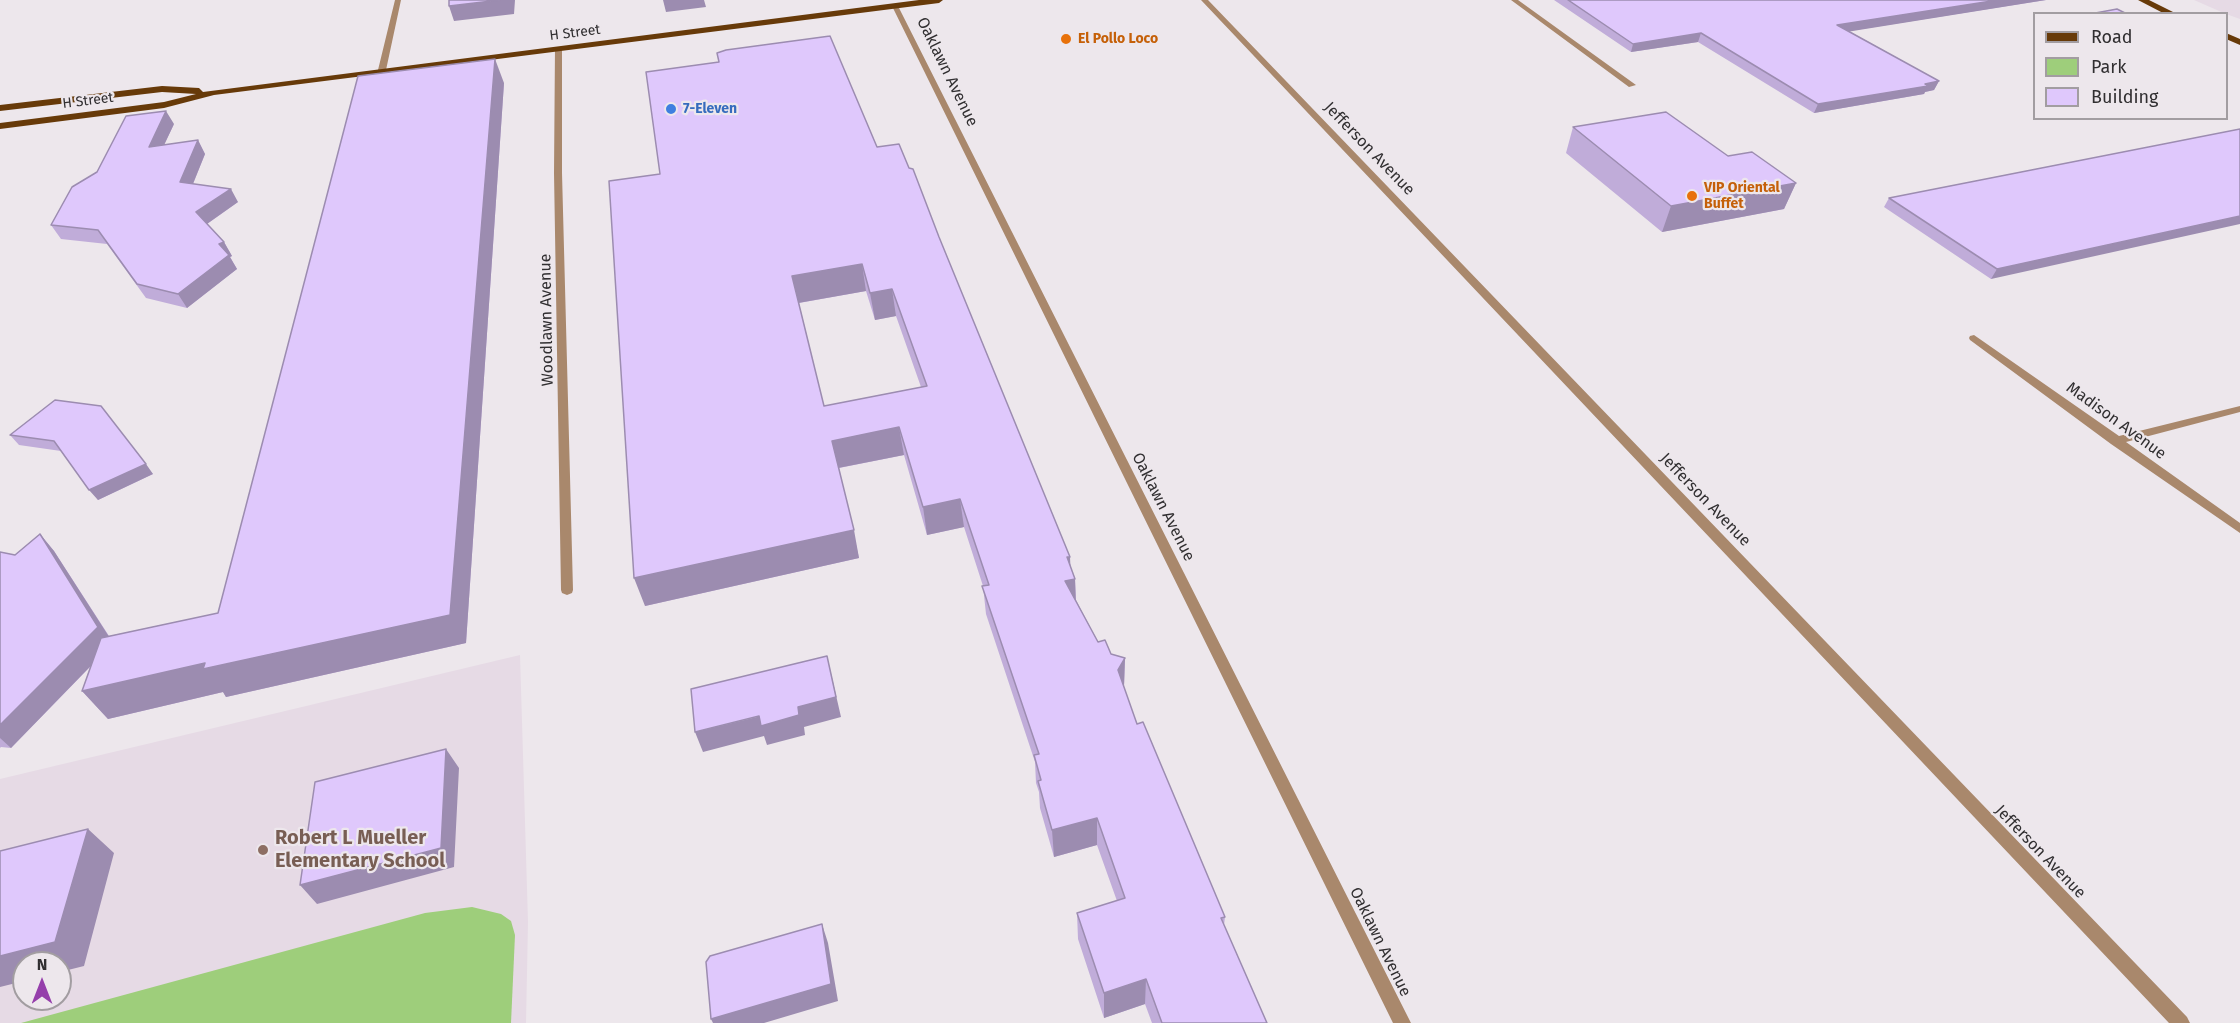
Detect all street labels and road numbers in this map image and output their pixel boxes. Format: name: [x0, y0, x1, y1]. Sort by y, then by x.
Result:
street label: Oaklawn Avenue: [912, 14, 982, 130]
street label: H Street: [549, 22, 601, 44]
street label: H Street: [62, 90, 114, 112]
street label: Jefferson Avenue: [1320, 98, 1418, 200]
street label: Woodlawn Avenue: [536, 253, 558, 387]
street label: Madison Avenue: [2062, 378, 2170, 464]
street label: Jefferson Avenue: [1656, 449, 1754, 551]
street label: Oaklawn Avenue: [1127, 450, 1199, 564]
street label: Jefferson Avenue: [1991, 801, 2089, 903]
street label: Oaklawn Avenue: [1345, 884, 1415, 1000]

